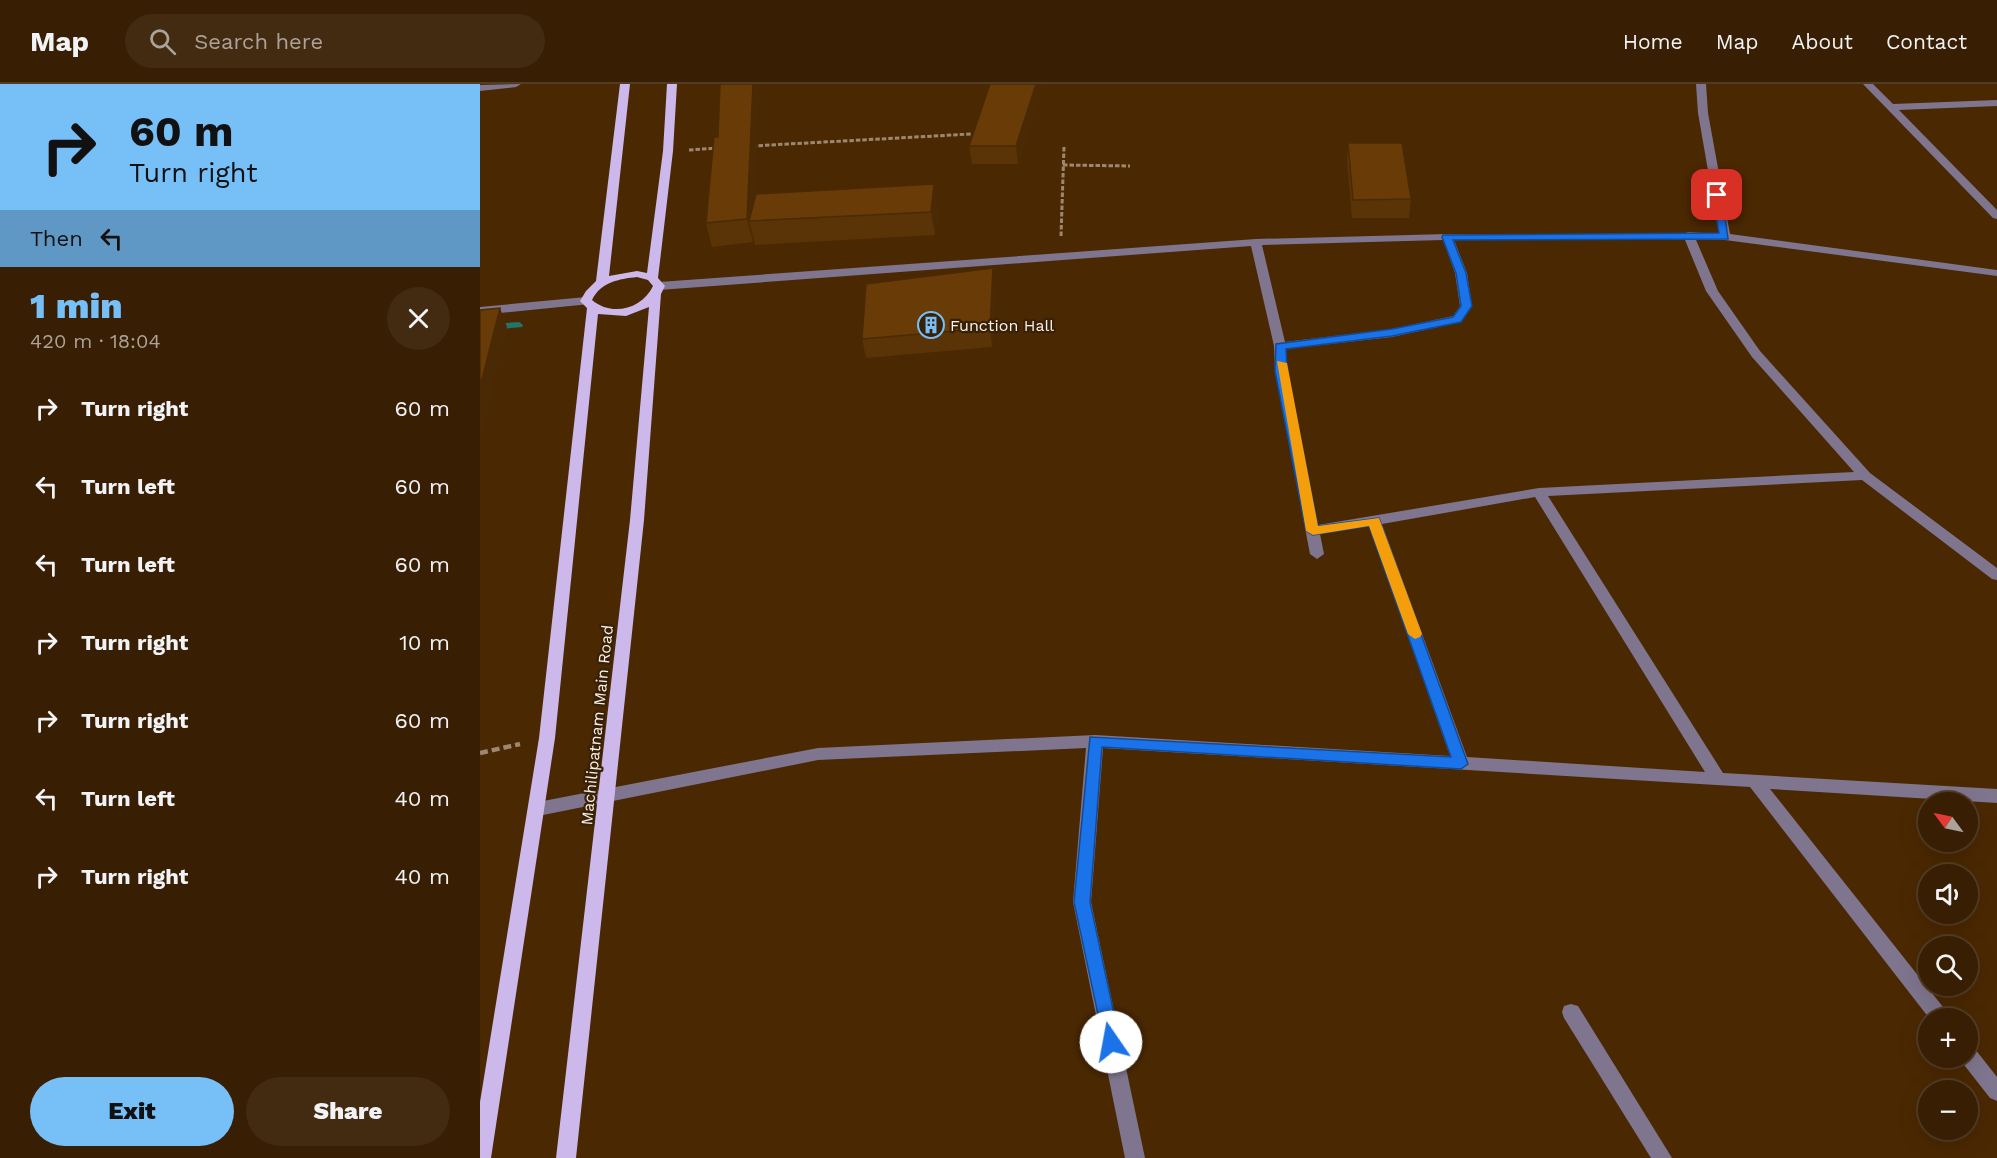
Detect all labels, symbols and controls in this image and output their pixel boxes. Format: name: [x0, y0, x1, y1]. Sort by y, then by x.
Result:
search box: [125, 14, 545, 68]
text: Map: [30, 25, 89, 58]
icon: search: [146, 25, 179, 58]
text: Search here: [194, 29, 323, 54]
text: Home: [1623, 29, 1683, 54]
text: Map: [1716, 29, 1759, 54]
text: About: [1792, 29, 1853, 54]
text: Contact: [1886, 29, 1967, 54]
text: 60 m: [129, 107, 233, 156]
icon: right: [30, 108, 108, 186]
text: Turn right: [129, 157, 258, 189]
pin: [1691, 169, 1742, 220]
icon: arrive: [1700, 178, 1733, 211]
icon: left: [95, 222, 128, 255]
text: Then: [30, 226, 83, 251]
text: 1 min: [30, 285, 123, 327]
button: close: [387, 287, 450, 350]
building icon: Function Hall: [916, 310, 946, 340]
place label: Function Hall: [950, 316, 1054, 335]
text: 420 m · 18:04: [30, 329, 161, 353]
icon: right: [30, 392, 63, 425]
text: Turn right: [81, 396, 188, 421]
text: 60 m: [394, 396, 450, 421]
icon: left: [30, 470, 63, 503]
text: Turn left: [81, 474, 175, 499]
text: 60 m: [394, 474, 450, 499]
icon: left: [30, 548, 63, 581]
text: Turn left: [81, 552, 175, 577]
text: 60 m: [394, 552, 450, 577]
street label: Machilipatnam Main Road: [577, 624, 617, 826]
icon: right: [30, 626, 63, 659]
text: Turn right: [81, 630, 188, 655]
text: 10 m: [399, 630, 450, 655]
icon: right: [30, 704, 63, 737]
text: Turn right: [81, 708, 188, 733]
text: 60 m: [394, 708, 450, 733]
icon: left: [30, 782, 63, 815]
text: Turn left: [81, 786, 175, 811]
text: 40 m: [394, 786, 450, 811]
north arrow: [1918, 792, 1978, 852]
map controls: [1918, 792, 1978, 1140]
icon: right: [30, 860, 63, 893]
text: Turn right: [81, 864, 188, 889]
text: 40 m: [394, 864, 450, 889]
button: sound: [1918, 864, 1978, 924]
button: search: [1918, 936, 1978, 996]
button: +: [1918, 1008, 1978, 1068]
position arrow: [1079, 1010, 1143, 1074]
button: Exit: [30, 1077, 234, 1146]
button: Share: [246, 1077, 450, 1146]
button: −: [1918, 1080, 1978, 1140]

